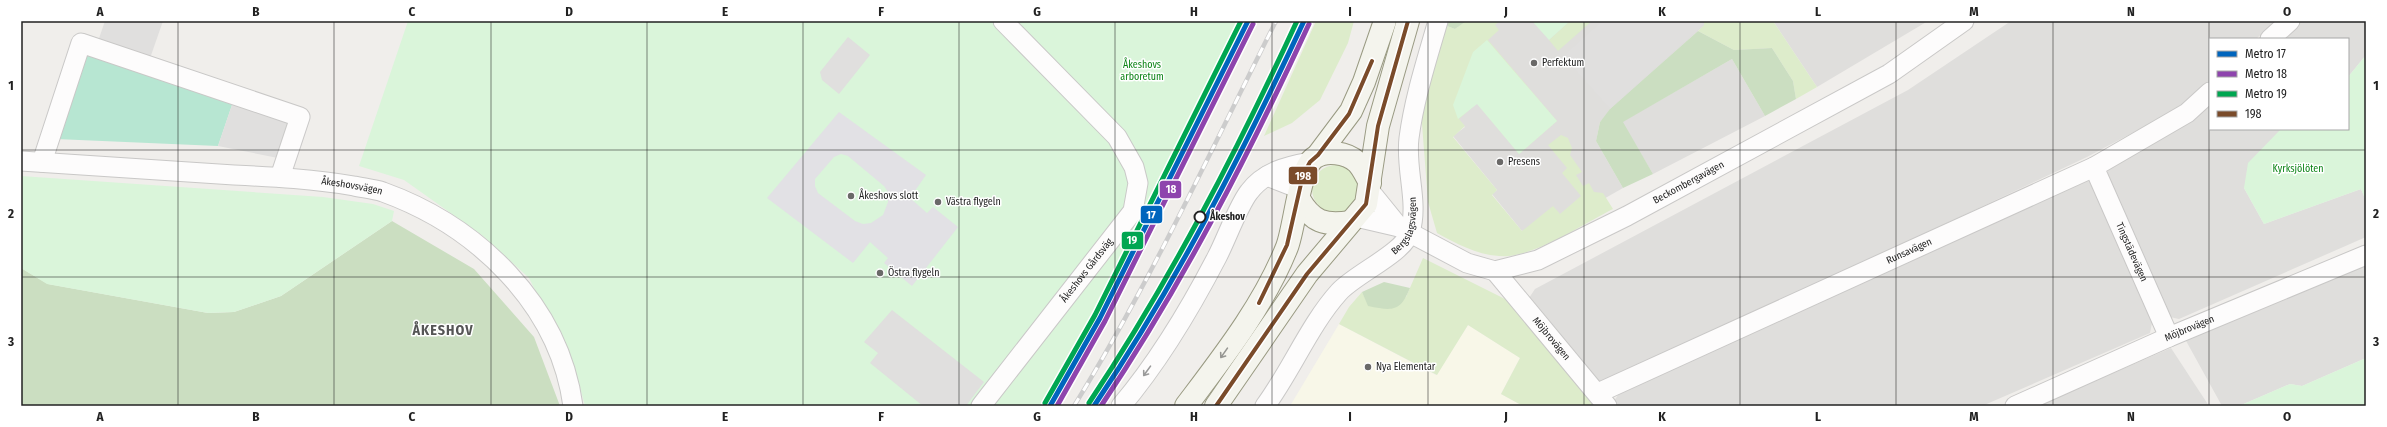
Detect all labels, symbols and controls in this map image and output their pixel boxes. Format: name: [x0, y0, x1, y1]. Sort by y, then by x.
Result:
text: A: [95, 4, 104, 19]
text: B: [252, 4, 260, 19]
text: C: [409, 4, 416, 19]
text: D: [565, 4, 573, 19]
text: E: [722, 4, 728, 19]
text: F: [878, 4, 884, 19]
text: G: [1033, 4, 1041, 19]
text: H: [1190, 4, 1198, 19]
text: I: [1348, 4, 1352, 19]
text: J: [1503, 4, 1508, 19]
text: K: [1658, 4, 1666, 19]
text: L: [1815, 4, 1821, 19]
text: M: [1969, 4, 1979, 19]
text: N: [2127, 4, 2135, 19]
text: O: [2283, 4, 2291, 19]
legend: [2209, 38, 2349, 130]
text: Metro 17: [2245, 47, 2286, 61]
park label: Åkeshovs arboretum: [1120, 57, 1164, 83]
place label: Perfektum: [1542, 57, 1584, 69]
marker: Perfektum: [1529, 58, 1539, 68]
text: Metro 18: [2245, 67, 2287, 81]
text: 1: [8, 78, 14, 93]
text: 1: [2373, 78, 2379, 93]
text: Metro 19: [2245, 87, 2287, 101]
text: 198: [2245, 107, 2262, 121]
place label: Presens: [1508, 156, 1540, 168]
marker: Presens: [1495, 157, 1505, 167]
street label: Beckombergavägen: [1651, 158, 1726, 207]
park label: Kyrksjölöten: [2273, 163, 2324, 175]
line badge: 198: [1288, 166, 1318, 185]
text: 198: [1295, 170, 1311, 183]
street label: Åkeshovsvägen: [321, 173, 384, 198]
line badge: 18: [1159, 180, 1182, 199]
text: 18: [1166, 183, 1176, 196]
place label: Åkeshovs slott: [859, 188, 919, 202]
marker: Åkeshovs slott: [846, 191, 856, 201]
place label: Västra flygeln: [946, 196, 1001, 208]
marker: Västra flygeln: [933, 197, 943, 207]
street label: Bergslagsvägen: [1389, 197, 1419, 257]
line badge: 17: [1140, 205, 1163, 224]
text: 2: [7, 206, 14, 221]
text: 2: [2372, 206, 2379, 221]
text: 17: [1146, 209, 1156, 222]
place label: Åkeshov: [1209, 209, 1245, 223]
marker: Åkeshov: [1193, 210, 1207, 224]
street label: Tingstädevägen: [2113, 221, 2150, 284]
line badge: 19: [1121, 231, 1144, 250]
text: 19: [1127, 234, 1137, 247]
street label: Åkeshovs Gårdsväg: [1057, 236, 1116, 305]
street label: Runsavägen: [1885, 236, 1934, 267]
place label: Östra flygeln: [888, 266, 939, 279]
marker: Östra flygeln: [875, 268, 885, 278]
street label: Möjbrovägen: [2163, 313, 2216, 344]
street label: Möjbrovägen: [1530, 315, 1573, 363]
district label: ÅKESHOV: [411, 321, 474, 339]
text: 3: [7, 334, 14, 349]
text: 3: [2372, 334, 2379, 349]
one-way arrow: [1220, 347, 1228, 358]
place label: Nya Elementar: [1376, 361, 1436, 373]
marker: Nya Elementar: [1363, 362, 1373, 372]
one-way arrow: [1143, 365, 1151, 376]
text: A: [95, 409, 104, 424]
text: B: [252, 409, 260, 424]
text: C: [409, 409, 416, 424]
text: D: [565, 409, 573, 424]
text: E: [722, 409, 728, 424]
text: F: [878, 409, 884, 424]
text: G: [1033, 409, 1041, 424]
text: H: [1190, 409, 1198, 424]
text: I: [1348, 409, 1352, 424]
text: J: [1503, 409, 1508, 424]
text: K: [1658, 409, 1666, 424]
text: L: [1815, 409, 1821, 424]
text: M: [1969, 409, 1979, 424]
text: N: [2127, 409, 2135, 424]
text: O: [2283, 409, 2291, 424]

